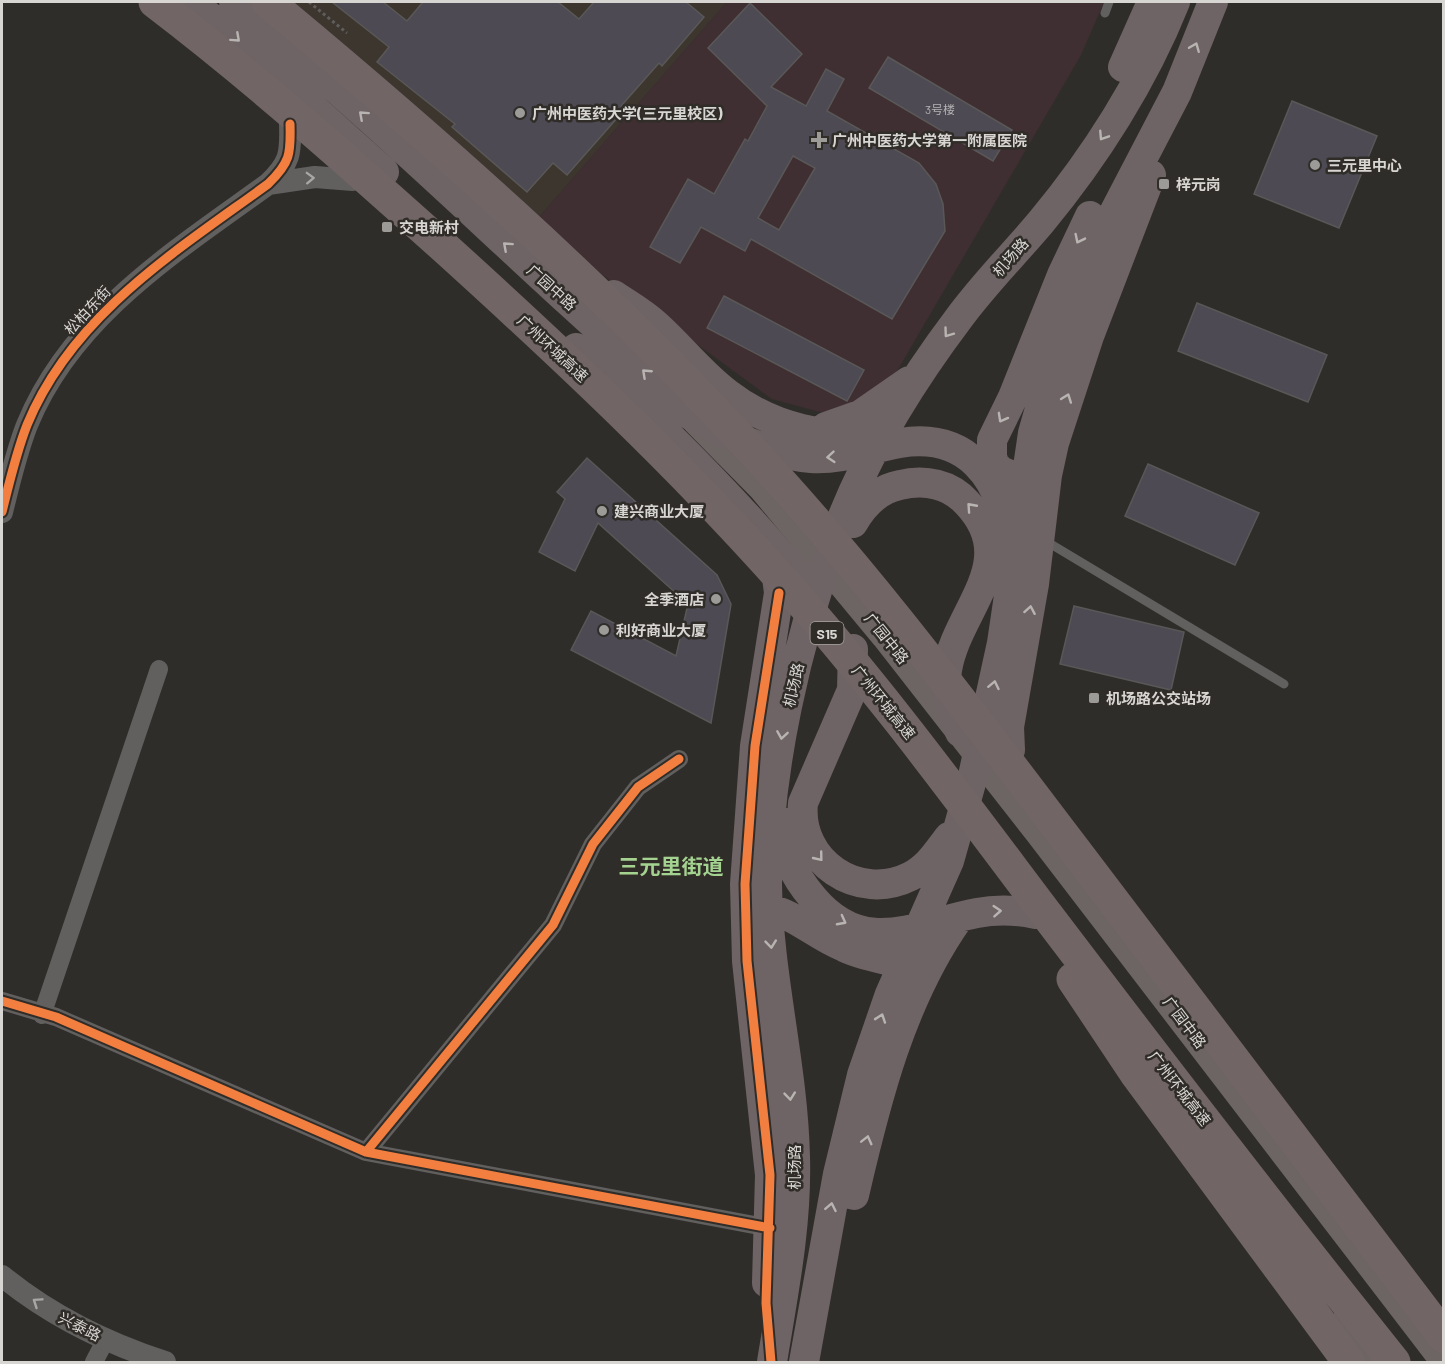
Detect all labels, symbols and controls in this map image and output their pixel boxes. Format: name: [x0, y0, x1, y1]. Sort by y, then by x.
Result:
one-way arrow: [229, 31, 240, 42]
one-way arrow: [1188, 42, 1200, 53]
house number: 3号楼: [925, 102, 955, 116]
place label: 广州中医药大学(三元里校区): [532, 104, 723, 122]
marker: 广州中医药大学(三元里校区): [513, 106, 527, 120]
one-way arrow: [359, 111, 369, 122]
one-way arrow: [1099, 129, 1110, 140]
marker: 广州中医药大学第一附属医院: [810, 131, 828, 149]
place label: 广州中医药大学第一附属医院: [832, 131, 1027, 149]
place label: 三元里中心: [1327, 156, 1402, 174]
marker: 三元里中心: [1308, 158, 1322, 172]
one-way arrow: [306, 171, 315, 184]
place label: 梓元岗: [1176, 175, 1221, 193]
marker: 梓元岗: [1157, 177, 1171, 191]
place label: 交电新村: [399, 218, 459, 236]
marker: 交电新村: [380, 220, 394, 234]
one-way arrow: [1074, 233, 1086, 244]
street label: 机场路: [988, 234, 1032, 280]
one-way arrow: [503, 242, 514, 253]
street label: 广园中路: [524, 260, 580, 314]
street label: 松柏东街: [60, 282, 114, 338]
street label: 广州环城高速: [514, 311, 592, 385]
one-way arrow: [944, 327, 955, 338]
one-way arrow: [643, 370, 654, 381]
one-way arrow: [1060, 394, 1073, 404]
one-way arrow: [998, 412, 1009, 422]
one-way arrow: [827, 451, 836, 464]
place label: 建兴商业大厦: [614, 502, 704, 520]
marker: 建兴商业大厦: [595, 504, 609, 518]
one-way arrow: [967, 504, 978, 514]
place label: 全季酒店: [644, 590, 704, 608]
marker: 全季酒店: [709, 592, 723, 606]
one-way arrow: [1023, 605, 1036, 615]
street label: 广园中路: [861, 609, 913, 667]
place label: 利好商业大厦: [616, 621, 706, 639]
road number: S15: [810, 622, 844, 644]
marker: 利好商业大厦: [597, 623, 611, 637]
street label: 机场路: [779, 661, 807, 709]
street label: 广州环城高速: [849, 661, 919, 743]
one-way arrow: [987, 680, 1000, 690]
place label: 机场路公交站场: [1106, 689, 1211, 707]
marker: 机场路公交站场: [1087, 691, 1101, 705]
one-way arrow: [777, 731, 789, 740]
one-way arrow: [811, 850, 822, 861]
district label: 三元里街道: [619, 853, 724, 878]
one-way arrow: [992, 905, 1001, 918]
one-way arrow: [836, 914, 846, 925]
one-way arrow: [764, 939, 777, 948]
street label: 广园中路: [1160, 993, 1210, 1051]
one-way arrow: [873, 1013, 886, 1024]
street label: 广州环城高速: [1145, 1047, 1215, 1129]
one-way arrow: [783, 1091, 796, 1100]
one-way arrow: [859, 1135, 872, 1145]
street label: 机场路: [785, 1144, 803, 1190]
one-way arrow: [824, 1202, 837, 1212]
one-way arrow: [32, 1298, 43, 1309]
street label: 兴泰路: [56, 1308, 104, 1344]

